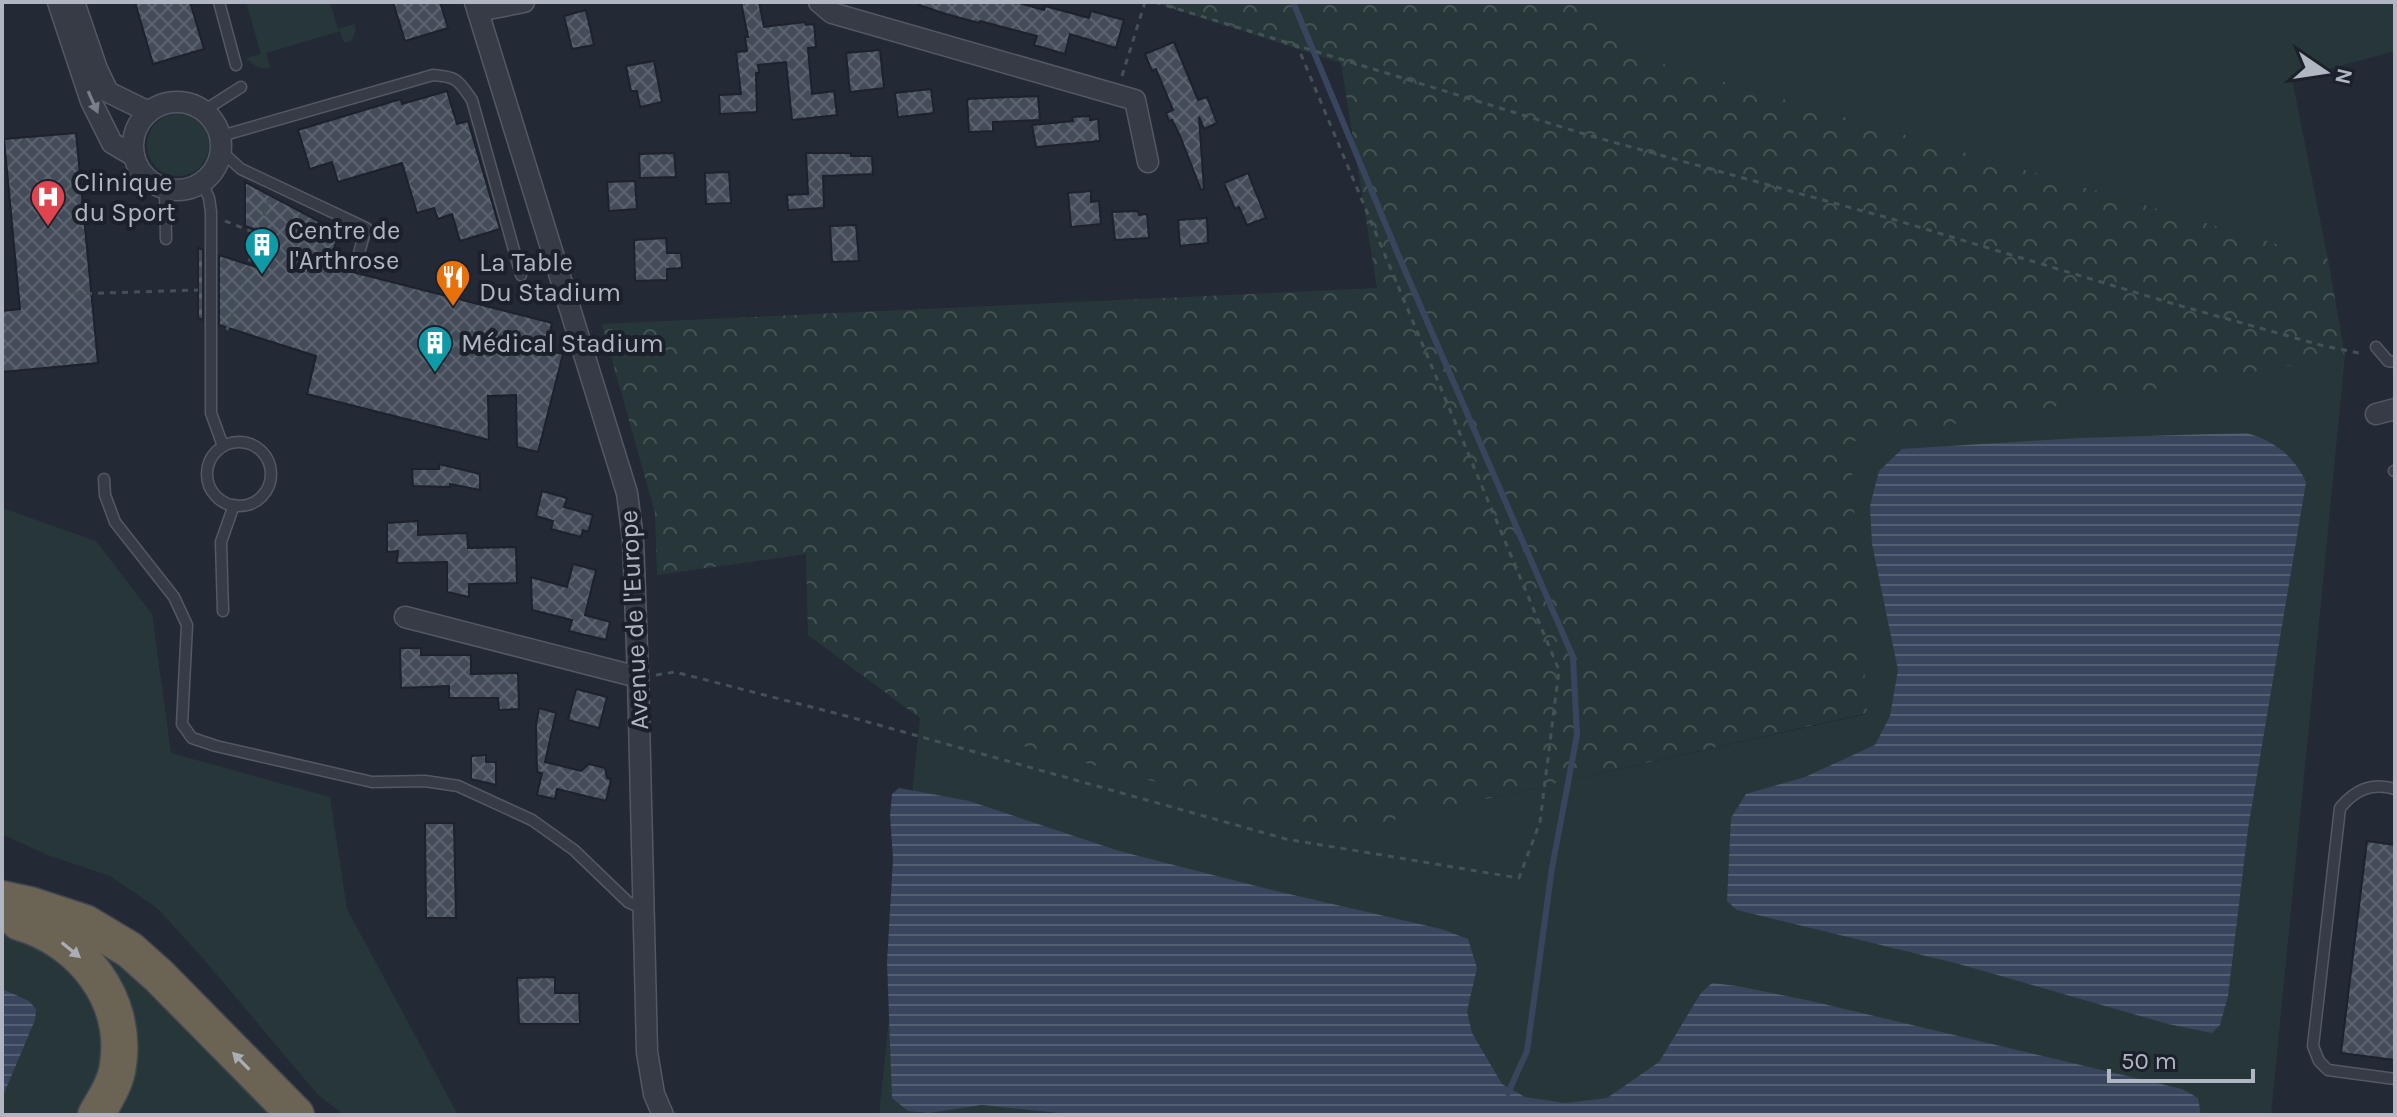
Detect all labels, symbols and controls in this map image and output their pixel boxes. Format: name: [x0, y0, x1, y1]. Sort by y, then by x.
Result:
north arrow: [2285, 32, 2365, 112]
text: N: [2329, 66, 2358, 87]
one-way arrow: [86, 90, 99, 114]
place label: Clinique du Sport: [74, 167, 176, 228]
hospital icon: Clinique du Sport: [29, 178, 67, 228]
place label: Centre de l'Arthrose: [288, 215, 400, 276]
building icon: Centre de l'Arthrose: [243, 226, 281, 276]
place label: La Table Du Stadium: [479, 247, 621, 308]
restaurant icon: La Table Du Stadium: [434, 258, 472, 308]
building icon: Médical Stadium: [416, 324, 454, 374]
place label: Médical Stadium: [461, 328, 664, 359]
street label: Avenue de l'Europe: [613, 509, 655, 731]
one-way arrow: [61, 941, 81, 958]
scale bar: [2109, 1033, 2253, 1083]
text: 50 m: [2121, 1047, 2177, 1075]
one-way arrow: [232, 1052, 251, 1071]

